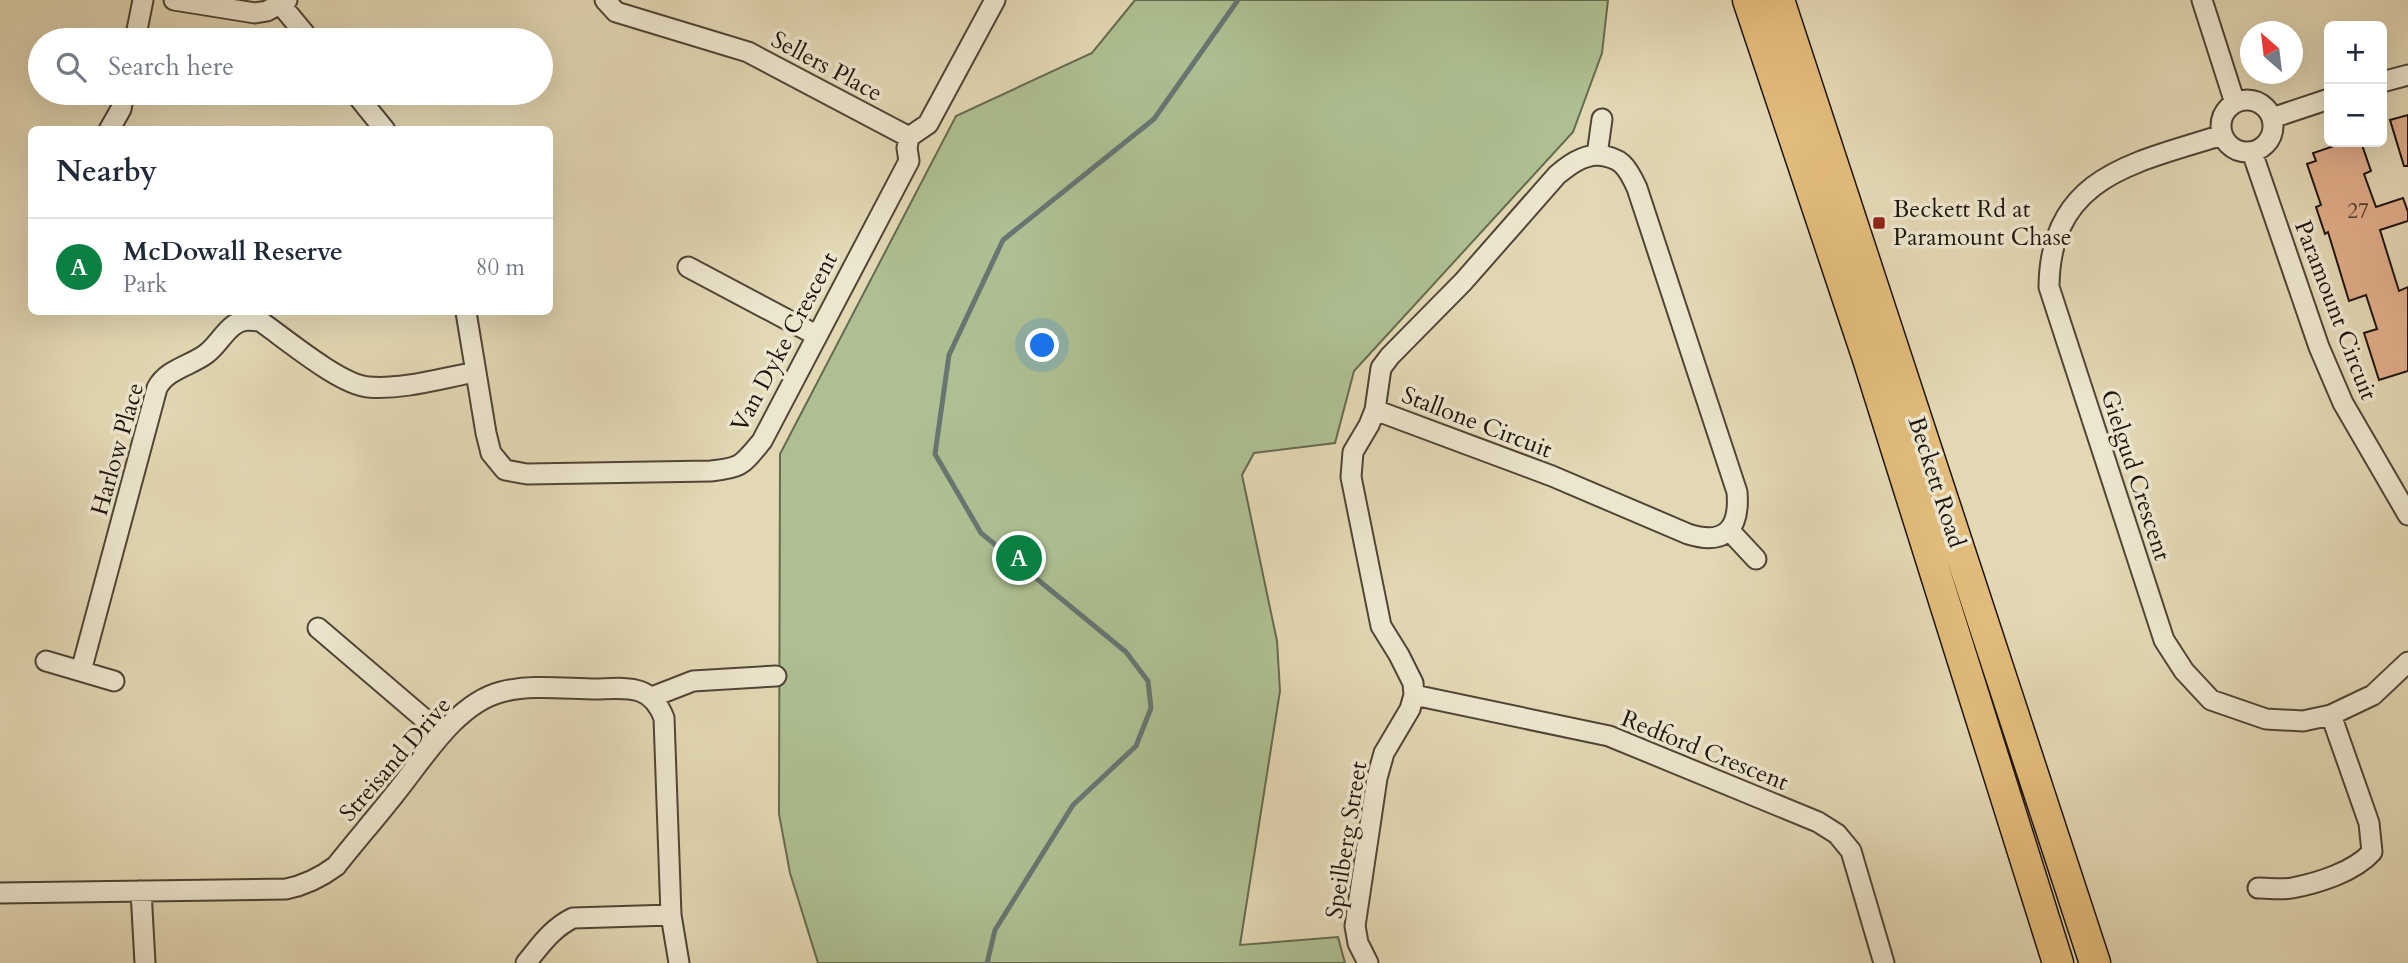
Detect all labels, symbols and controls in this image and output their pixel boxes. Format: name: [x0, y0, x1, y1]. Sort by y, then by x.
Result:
north arrow: [2240, 21, 2303, 84]
map controls: [2324, 21, 2387, 147]
button: +: [2324, 21, 2387, 84]
street label: Sellers Place: [765, 23, 888, 110]
search box: [28, 28, 553, 105]
icon: search: [52, 48, 90, 86]
text: Search here: [108, 49, 234, 84]
button: −: [2324, 84, 2387, 147]
text: Nearby: [56, 151, 157, 192]
place label: Beckett Rd at Paramount Chase: [1893, 193, 2072, 254]
house number: 27: [2347, 197, 2369, 226]
marker: Beckett Rd at Paramount Chase: [1871, 215, 1887, 231]
street label: Paramount Circuit: [2286, 216, 2385, 405]
text: McDowall Reserve: [123, 234, 343, 269]
street label: Van Dyke Crescent: [723, 246, 846, 438]
text: A: [70, 252, 88, 283]
text: 80 m: [476, 252, 525, 283]
text: Park: [123, 269, 167, 300]
your location: [1025, 328, 1059, 362]
street label: Harlow Place: [83, 379, 152, 519]
street label: Stallone Circuit: [1397, 379, 1557, 466]
street label: Gielgud Crescent: [2092, 386, 2179, 565]
street label: Beckett Road: [1900, 412, 1973, 552]
pin: A: [996, 532, 1042, 584]
street label: Streisand Drive: [332, 690, 459, 829]
street label: Redford Crescent: [1616, 702, 1794, 799]
street label: Speilberg Street: [1318, 759, 1375, 921]

